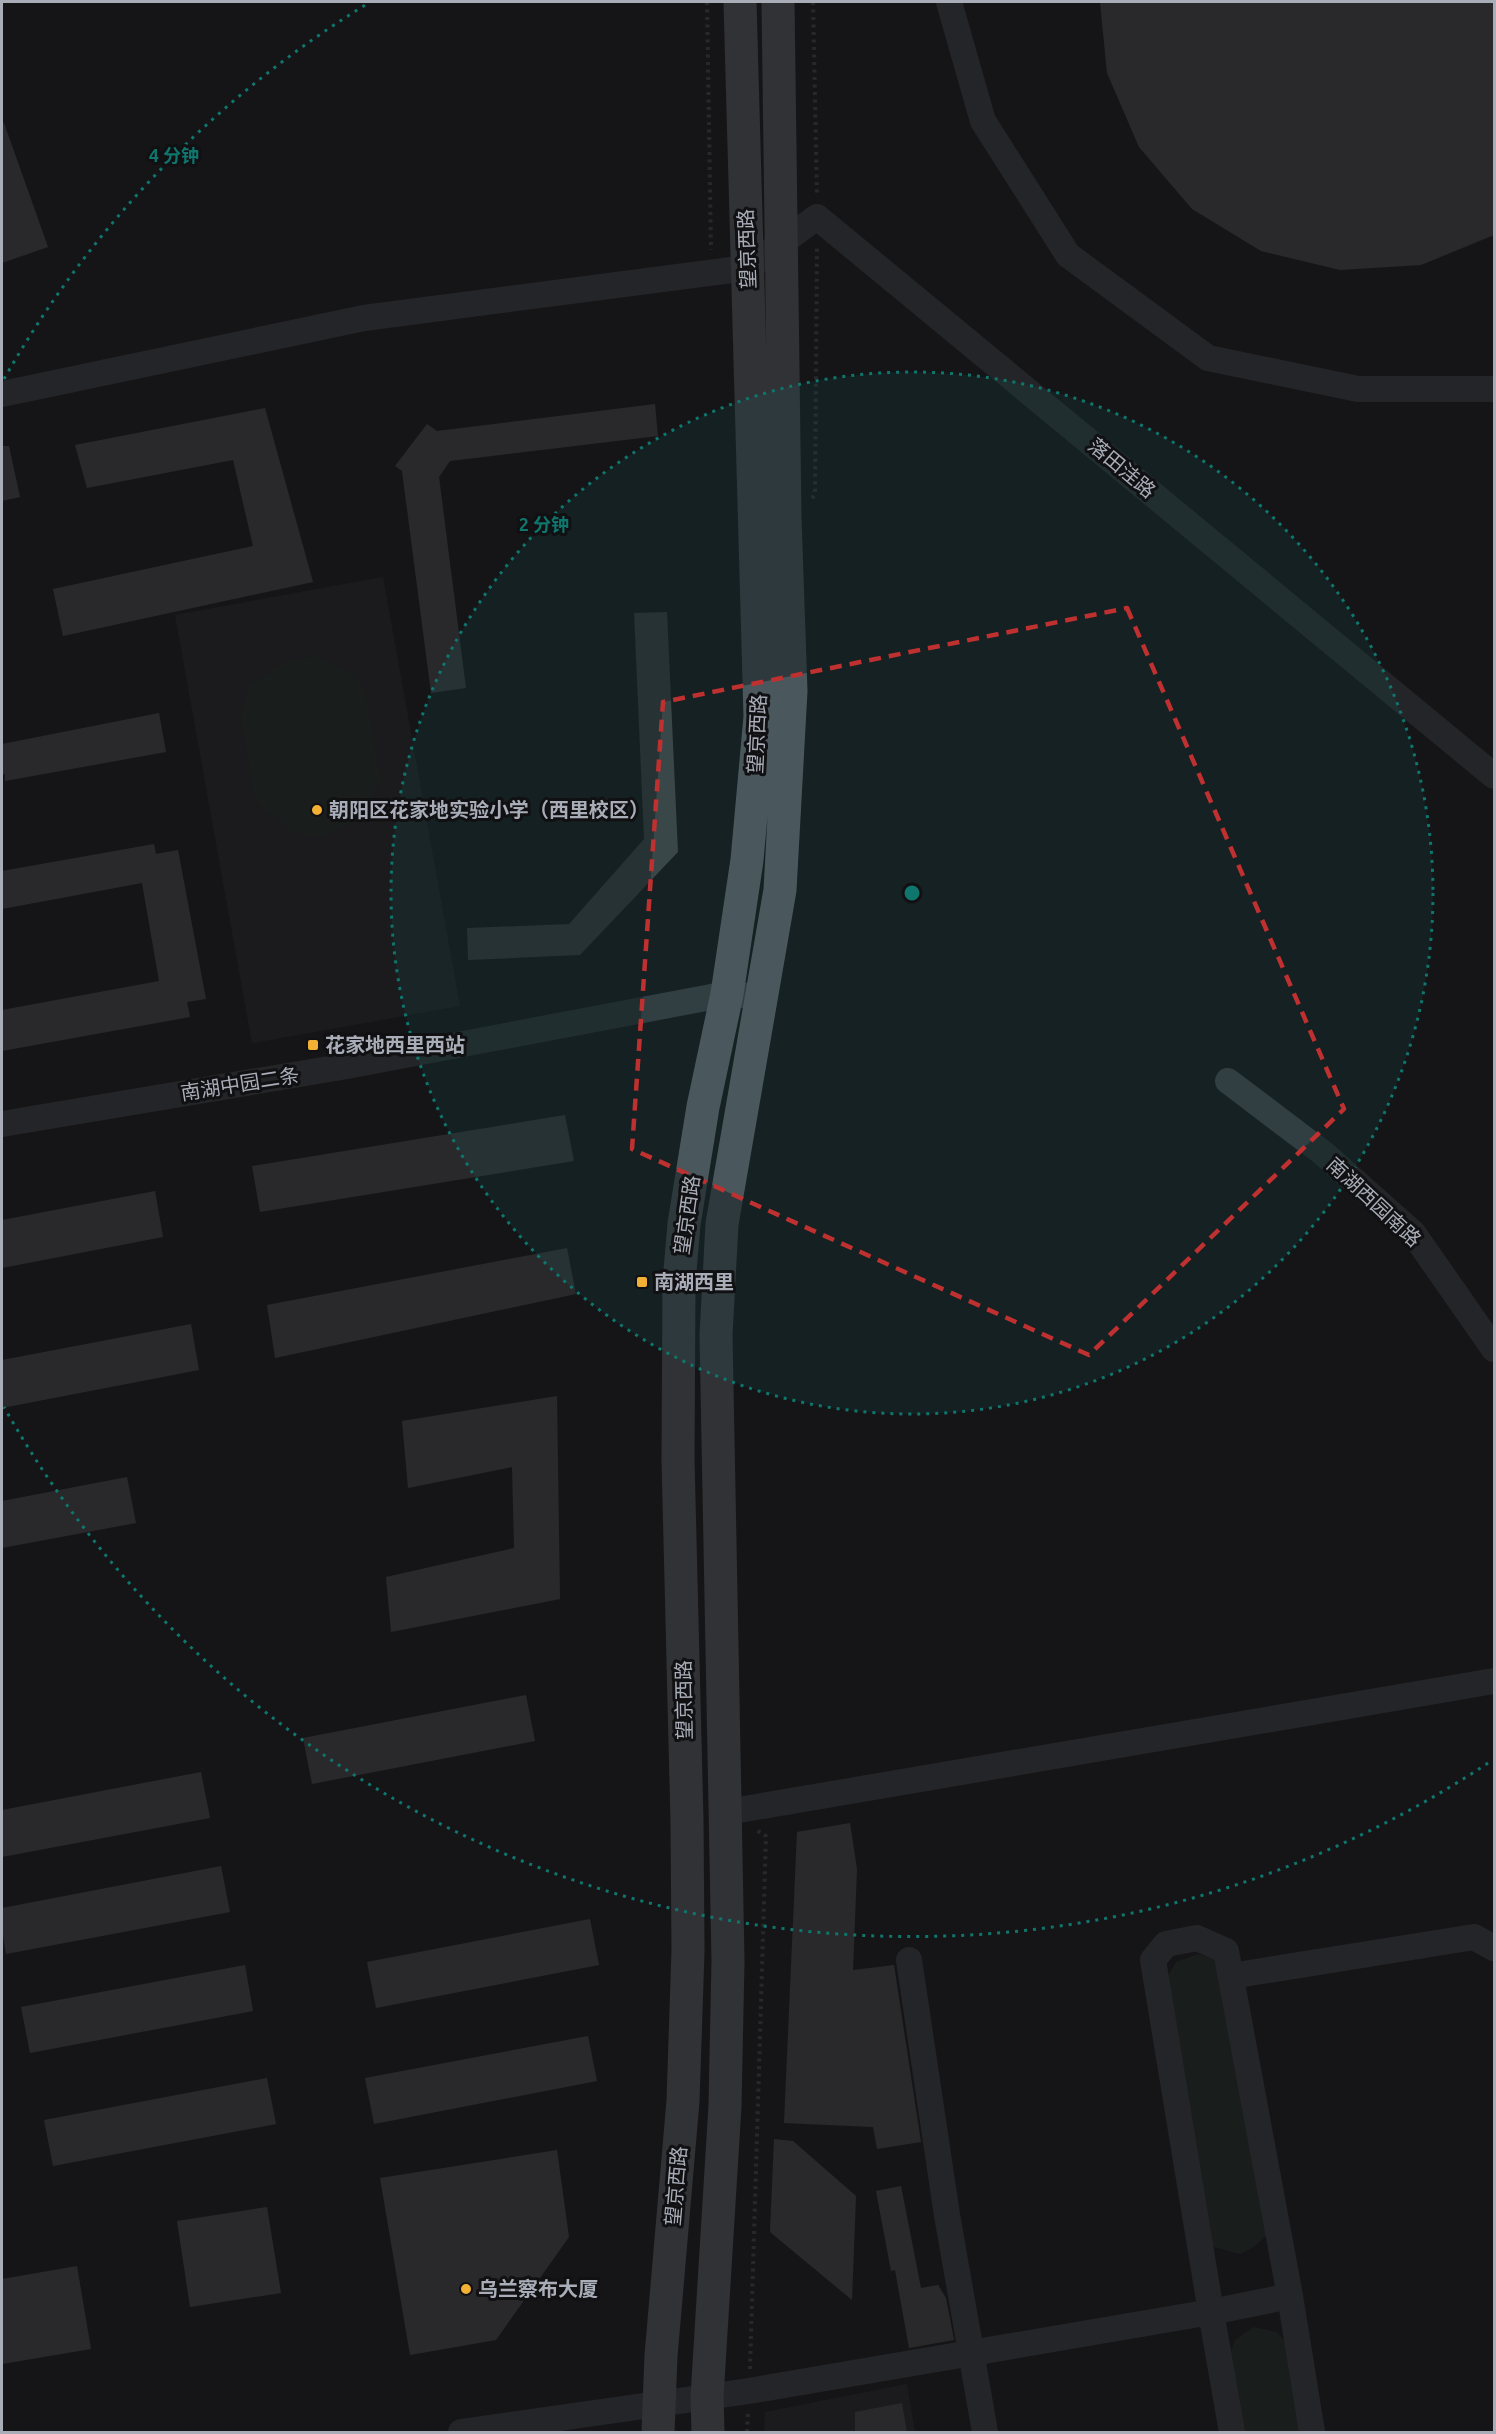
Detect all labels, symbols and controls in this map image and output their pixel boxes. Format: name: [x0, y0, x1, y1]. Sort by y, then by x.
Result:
text: 4 分钟: [149, 145, 199, 165]
street label: 望京西路: [734, 209, 759, 289]
street label: 落田洼路: [1084, 433, 1160, 502]
text: 2 分钟: [519, 514, 569, 534]
street label: 望京西路: [743, 693, 770, 775]
place label: 朝阳区花家地实验小学（西里校区）: [329, 798, 649, 821]
marker: 朝阳区花家地实验小学（西里校区）: [310, 803, 324, 817]
centre of rings: [902, 883, 922, 903]
place label: 花家地西里西站: [325, 1033, 465, 1056]
marker: 花家地西里西站: [306, 1038, 320, 1052]
street label: 南湖中园二条: [179, 1063, 301, 1104]
street label: 南湖西园南路: [1323, 1152, 1426, 1251]
street label: 望京西路: [670, 1174, 703, 1256]
place label: 南湖西里: [654, 1270, 734, 1293]
marker: 南湖西里: [635, 1275, 649, 1289]
street label: 望京西路: [671, 1660, 696, 1740]
street label: 望京西路: [661, 2145, 690, 2227]
place label: 乌兰察布大厦: [478, 2277, 598, 2300]
marker: 乌兰察布大厦: [459, 2282, 473, 2296]

